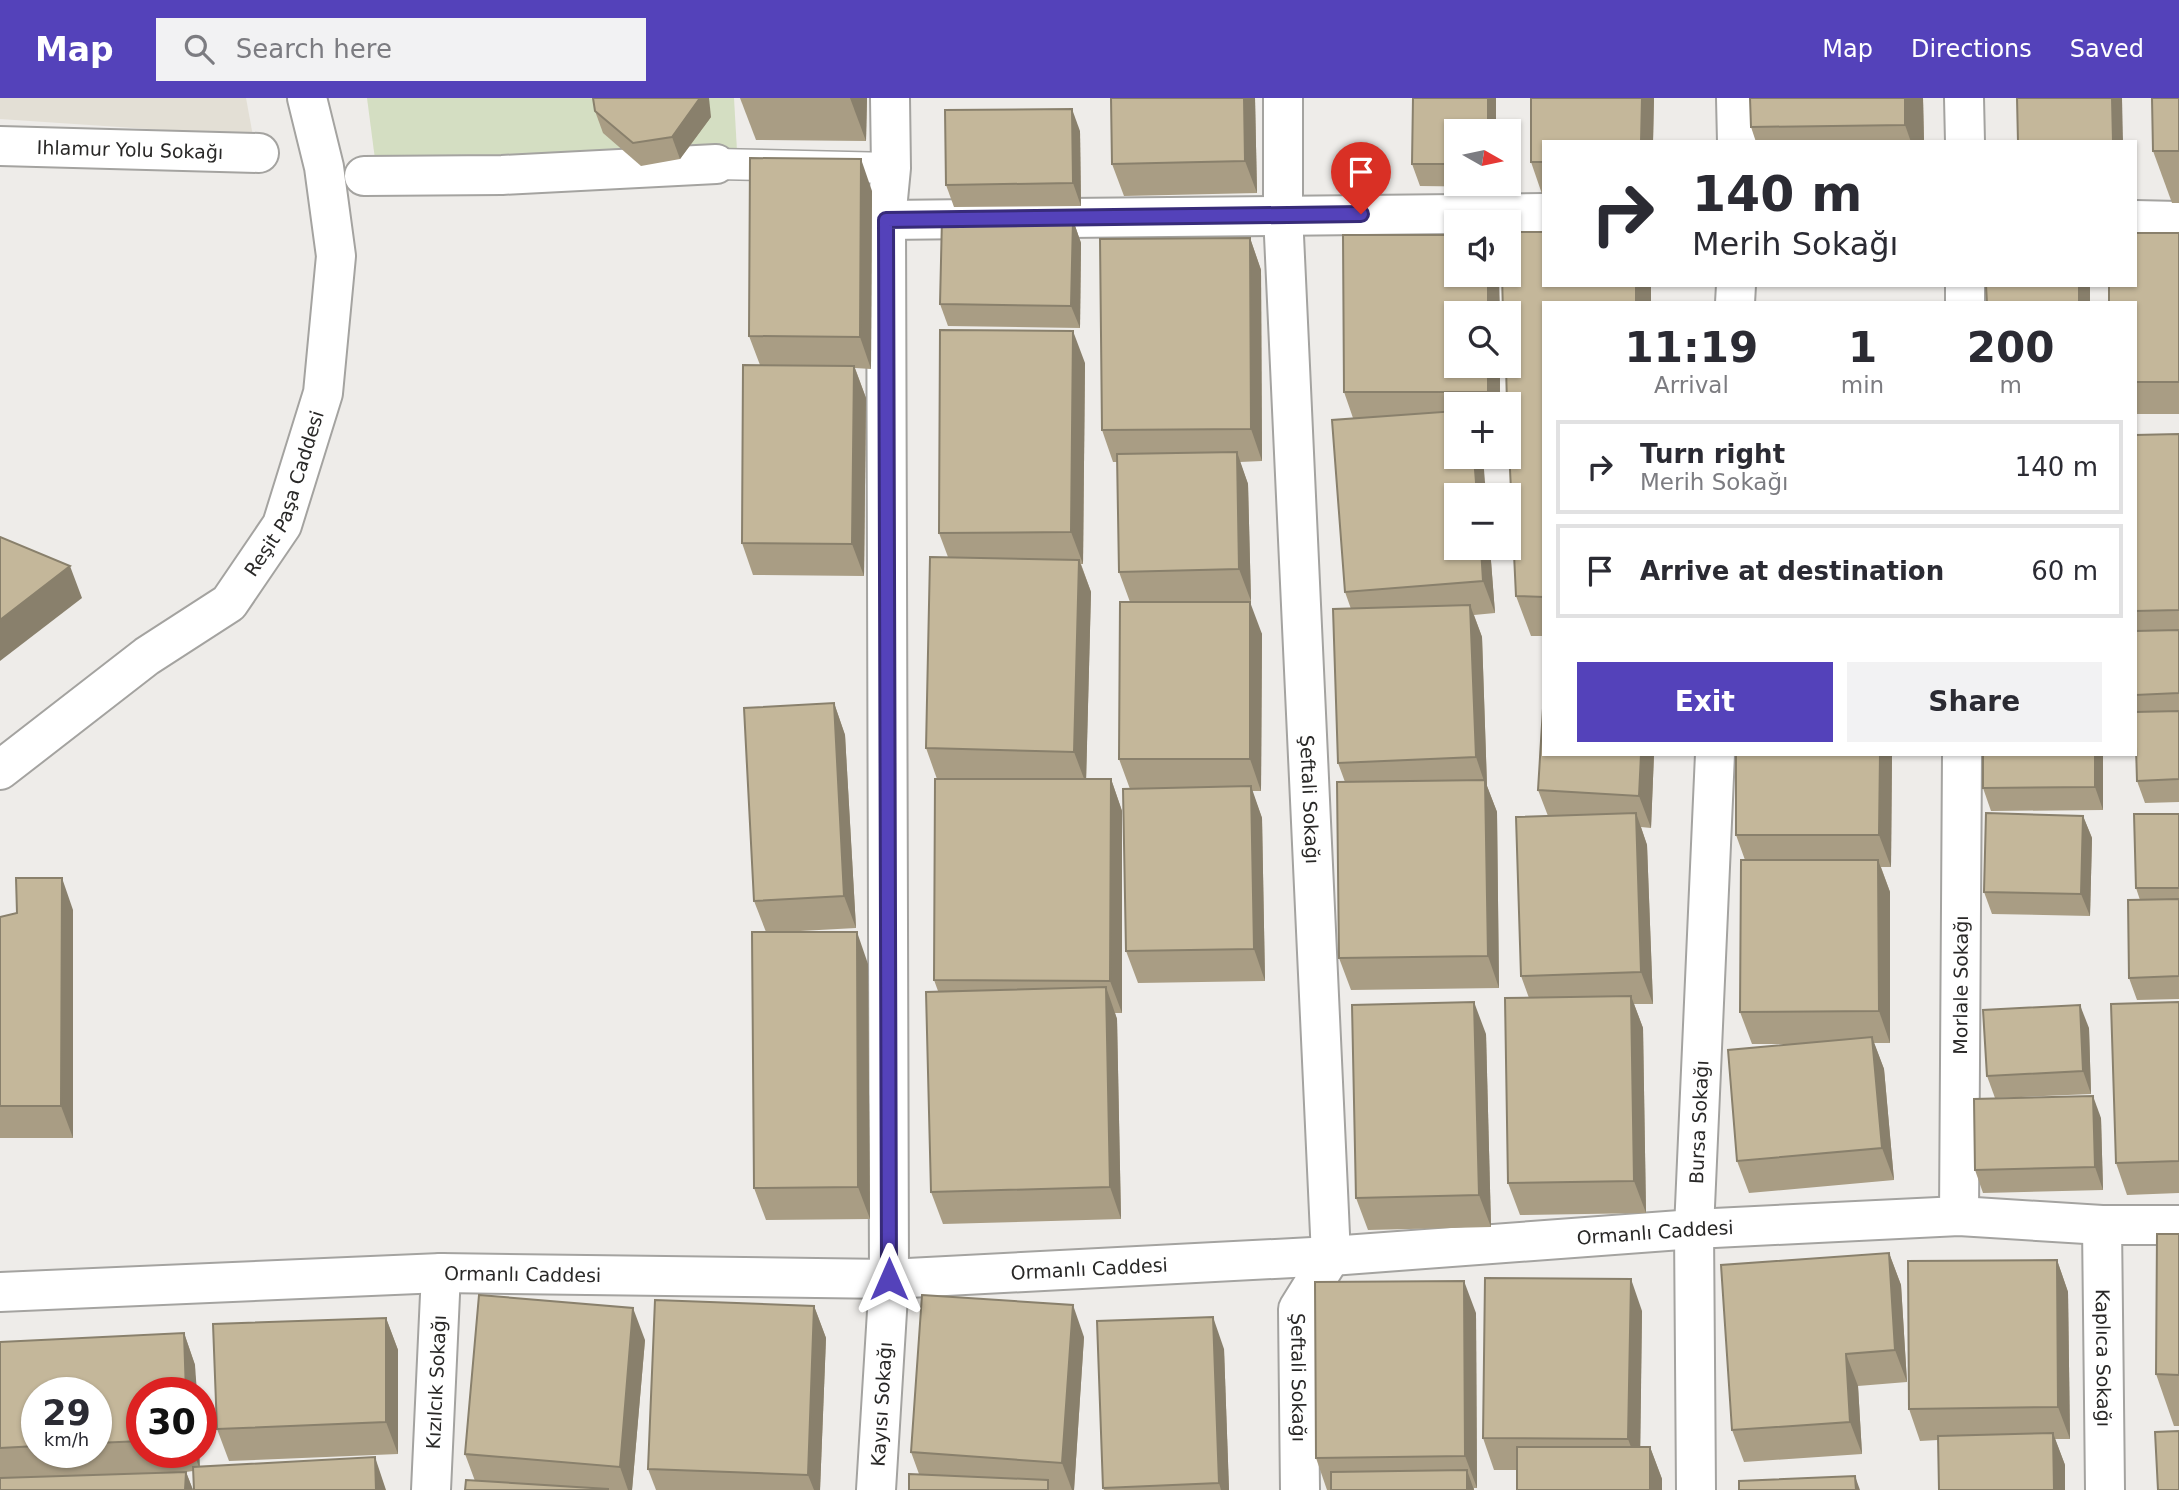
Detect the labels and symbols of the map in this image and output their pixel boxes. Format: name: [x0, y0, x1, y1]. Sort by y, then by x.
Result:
north arrow: [1444, 119, 1521, 196]
street label: Ihlamur Yolu Sokağı: [36, 136, 223, 163]
pin: [1331, 142, 1391, 214]
street label: Reşit Paşa Caddesi: [240, 408, 328, 580]
street label: Şeftali Sokağı: [1296, 734, 1324, 864]
street label: Morlale Sokağı: [1949, 915, 1972, 1055]
street label: Bursa Sokağı: [1685, 1060, 1712, 1184]
street label: Ormanlı Caddesi: [1576, 1216, 1734, 1249]
position arrow: [852, 1242, 926, 1316]
street label: Ormanlı Caddesi: [1010, 1254, 1168, 1284]
street label: Ormanlı Caddesi: [444, 1262, 601, 1286]
street label: Kaplıca Sokağı: [2092, 1289, 2115, 1427]
street label: Şeftali Sokağı: [1287, 1313, 1310, 1442]
street label: Kızılcık Sokağı: [422, 1314, 450, 1450]
street label: Kayısı Sokağı: [866, 1341, 896, 1467]
speed limit sign: 30: [126, 1377, 217, 1468]

